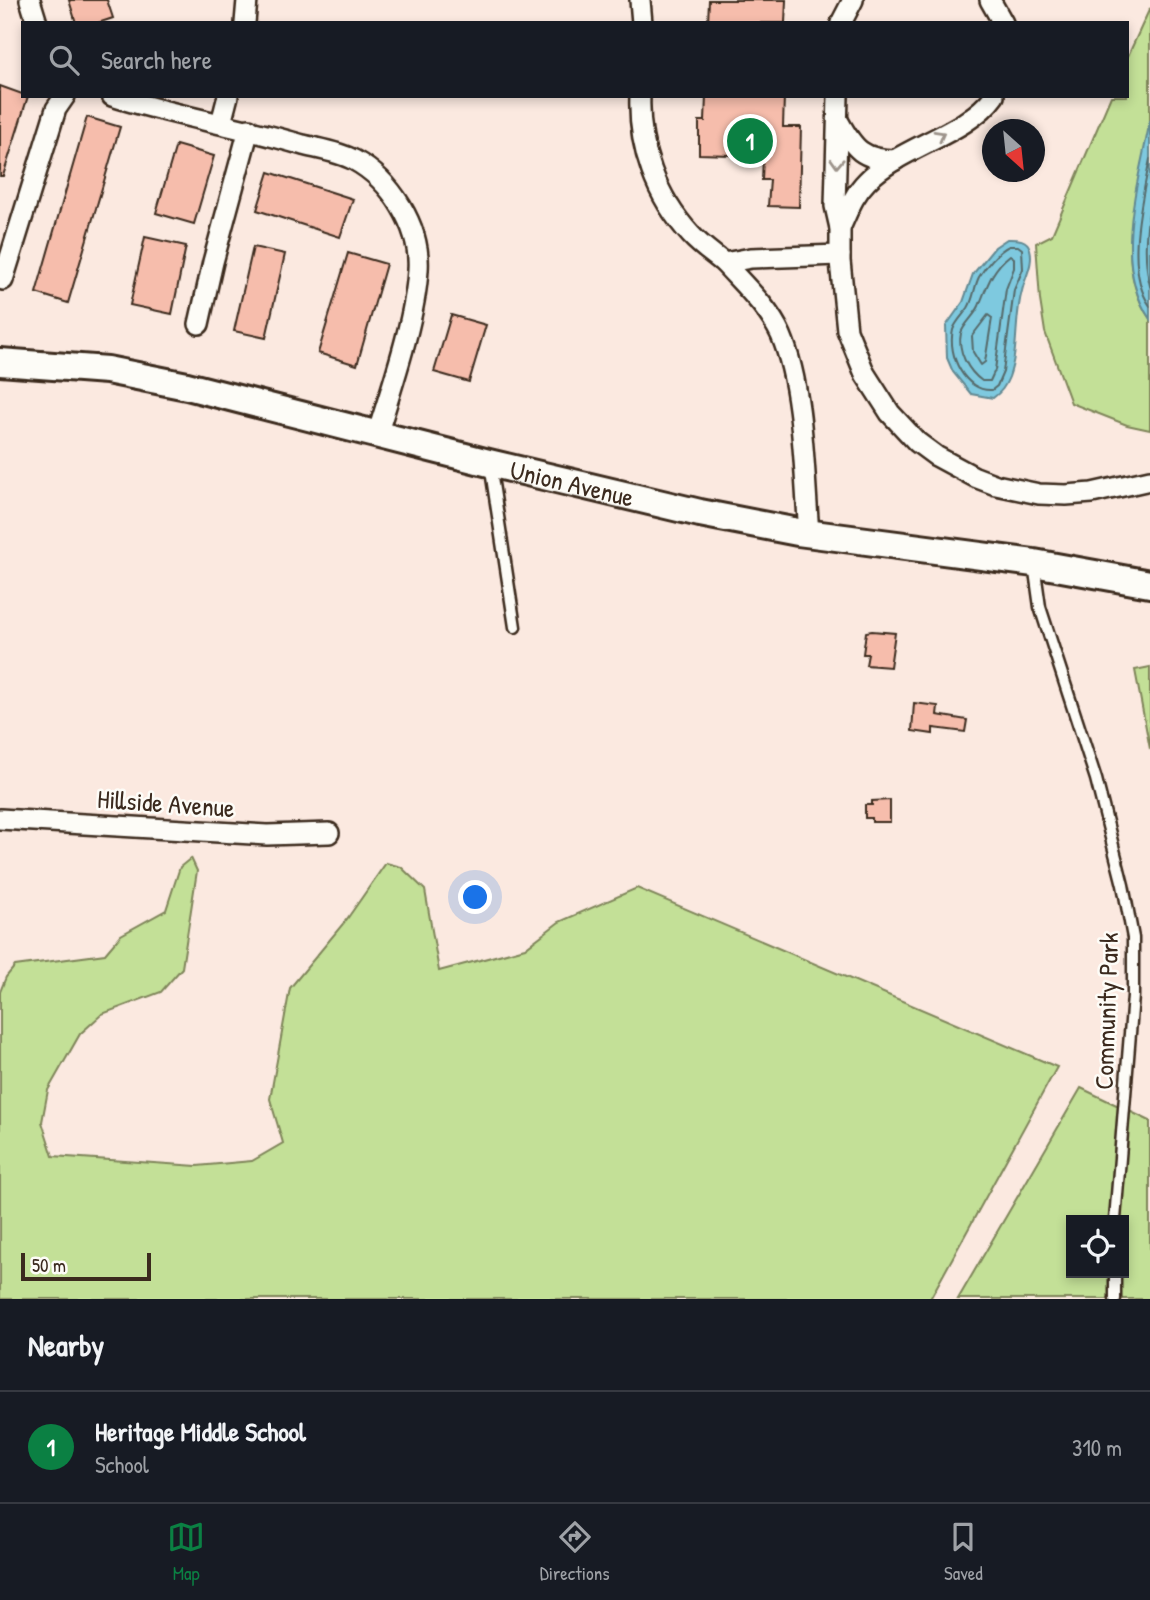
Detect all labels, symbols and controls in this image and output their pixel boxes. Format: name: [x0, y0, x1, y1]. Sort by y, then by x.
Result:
search box: [21, 21, 1129, 98]
icon: search: [45, 41, 83, 79]
text: Search here: [101, 42, 212, 77]
pin: 1: [727, 115, 773, 167]
north arrow: [982, 119, 1045, 182]
one-way arrow: [933, 130, 945, 143]
one-way arrow: [829, 158, 845, 168]
street label: Union Avenue: [507, 451, 638, 514]
street label: Hillside Avenue: [96, 781, 236, 825]
your location: [458, 880, 492, 914]
street label: Community Park: [1086, 931, 1126, 1090]
map controls: [1066, 1215, 1129, 1278]
button: locate: [1066, 1215, 1129, 1278]
scale bar: [21, 1250, 150, 1282]
text: 50 m: [32, 1252, 66, 1278]
text: Nearby: [28, 1325, 104, 1365]
text: Heritage Middle School: [95, 1414, 306, 1449]
text: 1: [47, 1432, 55, 1463]
text: 310 m: [1072, 1432, 1122, 1463]
text: School: [95, 1449, 149, 1480]
tab: Map: [167, 1518, 205, 1586]
tab: Directions: [540, 1518, 610, 1586]
tab: Saved: [944, 1518, 983, 1586]

